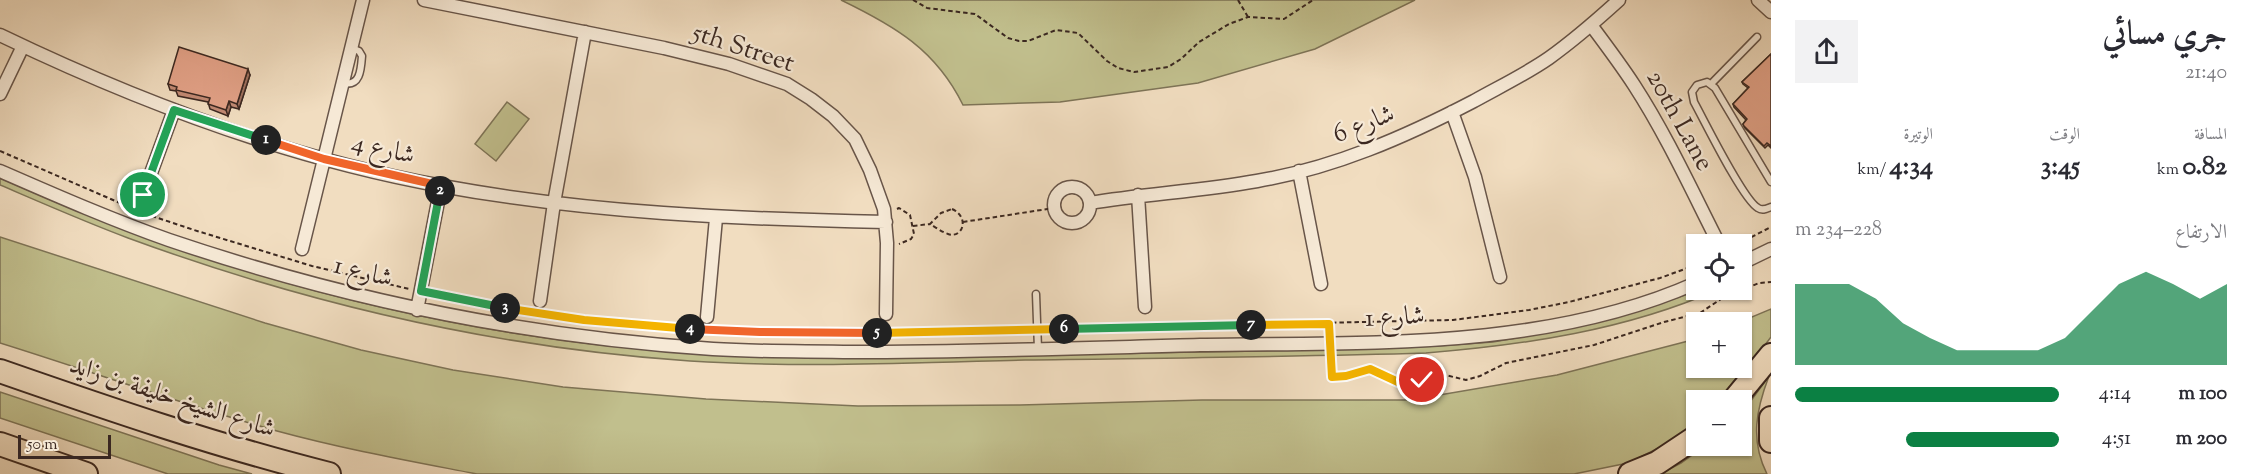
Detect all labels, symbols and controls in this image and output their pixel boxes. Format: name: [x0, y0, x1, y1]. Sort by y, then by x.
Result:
text: جري مسائي: [2102, 12, 2227, 60]
street label: 5th Street: [685, 14, 799, 83]
button: share: [1795, 20, 1858, 83]
text: 21:40: [2185, 59, 2227, 88]
street label: 20th Lane: [1636, 64, 1722, 178]
street label: شارع 6: [1328, 96, 1401, 155]
text: الوتيرة: [1903, 124, 1933, 147]
text: الوقت: [2049, 124, 2080, 147]
text: المسافة: [2194, 124, 2227, 147]
pin: 1: [251, 125, 281, 155]
street label: شارع 4: [348, 125, 418, 176]
text: 1: [263, 128, 269, 151]
text: 4:34: [1890, 149, 1933, 186]
text: 3:45: [2041, 149, 2080, 186]
text: 0.82: [2182, 149, 2227, 186]
text: /km: [1857, 159, 1890, 182]
text: km: [2157, 159, 2182, 182]
pin: [117, 169, 168, 220]
pin: 2: [425, 176, 455, 206]
icon: arrive: [126, 178, 159, 211]
text: 2: [436, 179, 444, 202]
text: 228–234 m: [1795, 216, 1882, 245]
text: الارتفاع: [2175, 219, 2227, 248]
map controls: [1686, 234, 1752, 456]
button: locate: [1686, 234, 1752, 300]
street label: شارع 1: [329, 248, 396, 299]
pin: 3: [490, 293, 520, 323]
text: 3: [502, 296, 508, 319]
street label: شارع 1: [1364, 298, 1426, 339]
pin: 7: [1236, 310, 1266, 340]
button: +: [1686, 312, 1752, 378]
text: 7: [1247, 313, 1255, 336]
pin: 4: [675, 314, 705, 344]
pin: 6: [1049, 314, 1079, 344]
text: 4: [686, 317, 694, 340]
text: 6: [1060, 317, 1068, 340]
pin: 5: [862, 318, 892, 348]
text: 5: [874, 321, 880, 344]
street label: شارع الشيخ خليفة بن زايد: [63, 347, 280, 452]
pin: [1396, 354, 1447, 405]
icon: check: [1405, 363, 1438, 396]
text: 4:14: [2099, 380, 2131, 409]
text: 100 m: [2178, 380, 2227, 409]
button: −: [1686, 390, 1752, 456]
text: 4:51: [2102, 425, 2131, 454]
text: 200 m: [2176, 425, 2227, 454]
scale bar: [18, 432, 111, 460]
text: 50 m: [27, 434, 58, 457]

